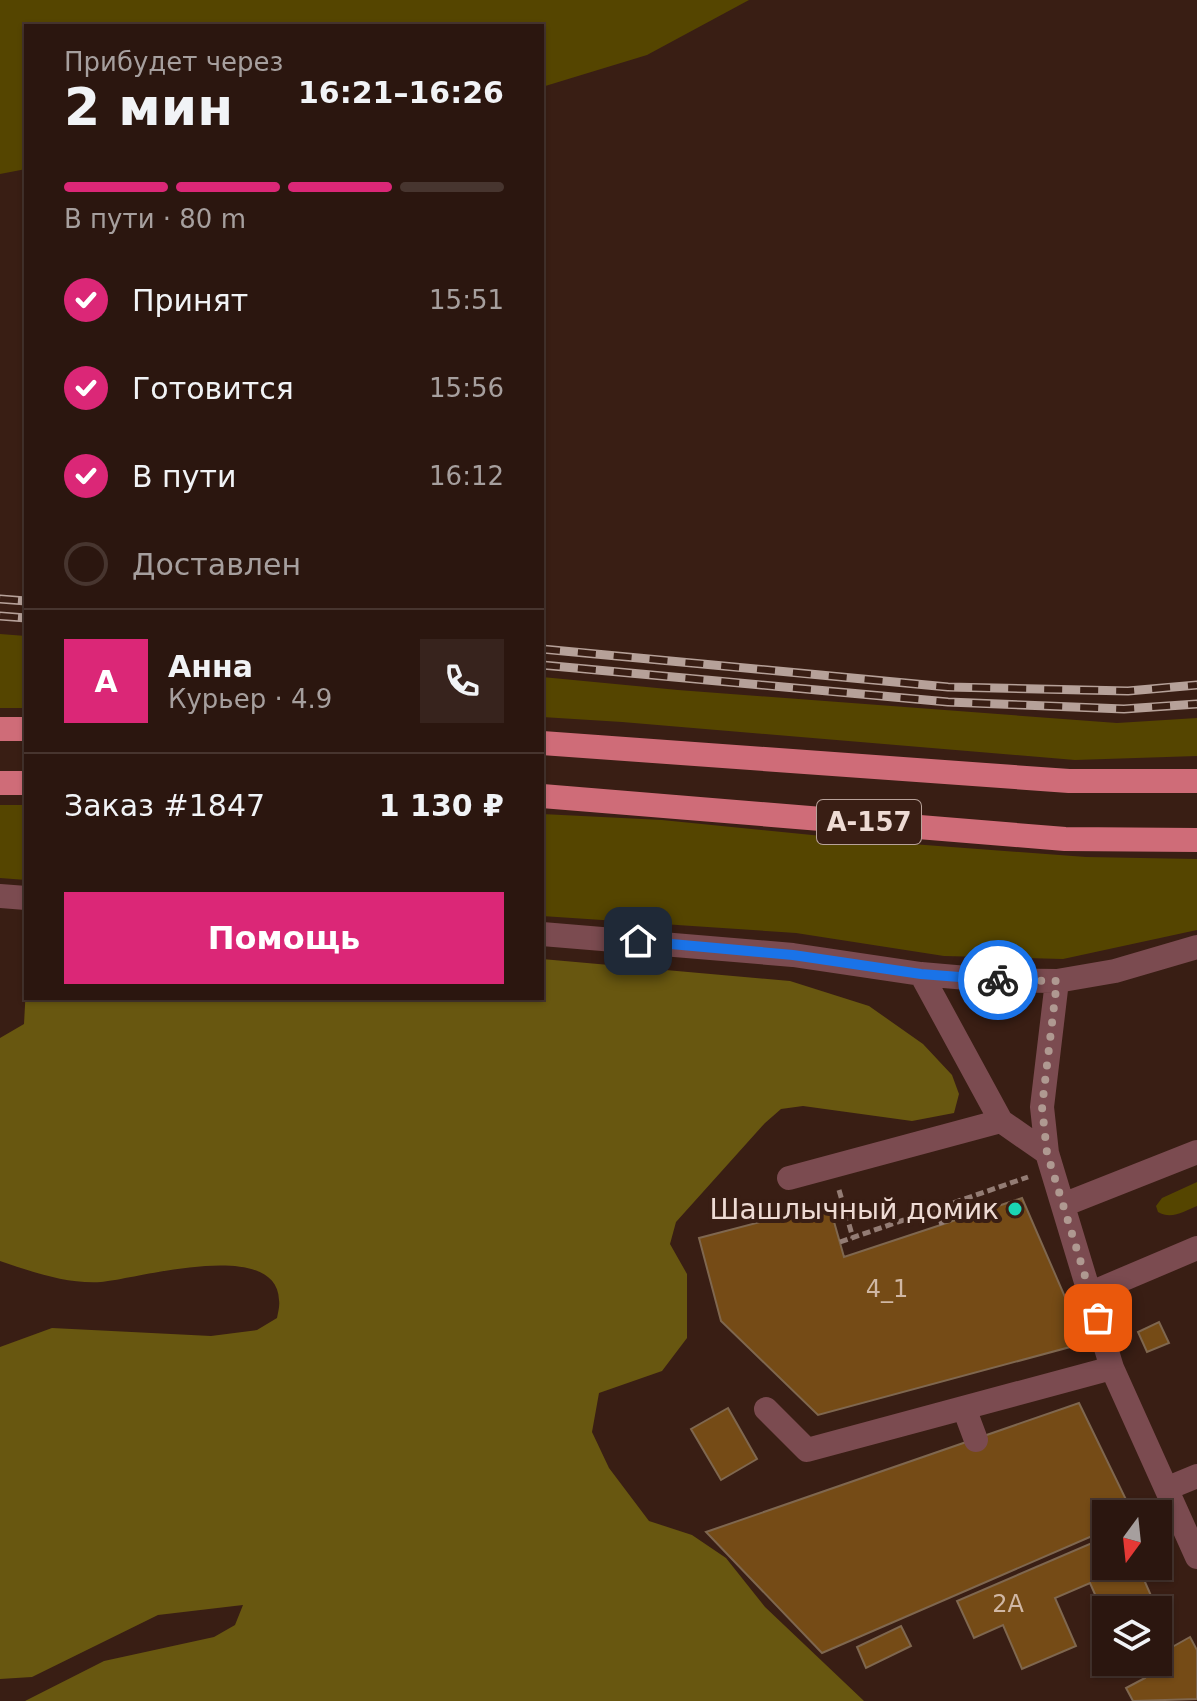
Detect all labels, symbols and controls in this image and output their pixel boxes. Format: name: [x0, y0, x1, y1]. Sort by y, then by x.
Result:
text: Прибудет через: [64, 47, 283, 77]
text: 16:21–16:26: [298, 75, 504, 110]
text: 2 мин: [64, 77, 233, 137]
text: В пути · 80 m: [64, 204, 246, 234]
icon: check: [64, 278, 108, 322]
text: Принят: [132, 283, 248, 318]
text: 15:51: [429, 285, 504, 315]
icon: check: [64, 366, 108, 410]
text: Готовится: [132, 371, 294, 406]
text: 15:56: [429, 373, 504, 403]
icon: check: [64, 454, 108, 498]
text: В пути: [132, 459, 236, 494]
text: 16:12: [429, 461, 504, 491]
text: Доставлен: [132, 547, 301, 582]
button: phone: [420, 639, 504, 723]
text: Анна: [168, 649, 253, 684]
text: А: [94, 664, 118, 699]
text: Курьер · 4.9: [168, 684, 332, 714]
text: Заказ #1847: [64, 788, 265, 823]
text: 1 130 ₽: [379, 788, 504, 823]
road number: А-157: [817, 800, 921, 844]
button: Помощь: [64, 892, 504, 984]
pin: [604, 907, 672, 975]
icon: home: [616, 919, 660, 963]
courier: [958, 940, 1038, 1020]
icon: bike: [976, 958, 1020, 1002]
place label: Шашлычный домик: [709, 1193, 999, 1226]
marker: Шашлычный домик: [1006, 1200, 1024, 1218]
house number: 4_1: [866, 1275, 908, 1303]
pin: [1064, 1284, 1132, 1352]
icon: bag: [1076, 1296, 1120, 1340]
north arrow: [1092, 1500, 1172, 1580]
map controls: [1092, 1500, 1172, 1676]
house number: 2А: [992, 1590, 1024, 1618]
button: layers: [1092, 1596, 1172, 1676]

